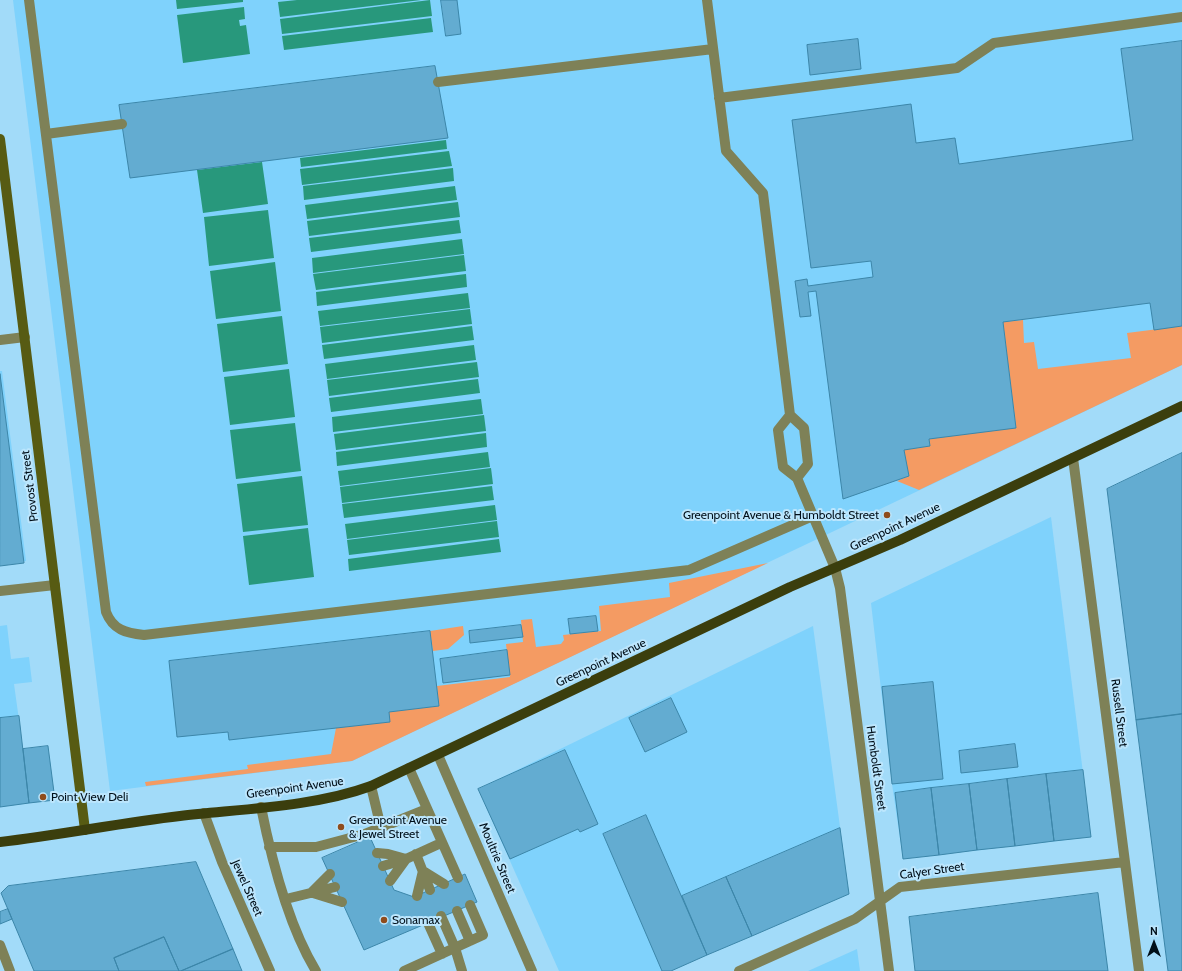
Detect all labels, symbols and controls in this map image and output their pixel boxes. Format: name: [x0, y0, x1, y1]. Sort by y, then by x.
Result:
street label: Provost Street: [18, 449, 42, 523]
street label: Greenpoint Avenue: [848, 500, 942, 554]
place label: Greenpoint Avenue & Humboldt Street: [683, 508, 879, 522]
marker: Greenpoint Avenue & Humboldt Street: [882, 510, 892, 520]
street label: Greenpoint Avenue: [554, 636, 648, 690]
street label: Russell Street: [1108, 678, 1130, 748]
street label: Humboldt Street: [863, 725, 889, 811]
street label: Greenpoint Avenue: [246, 774, 344, 802]
place label: Point View Deli: [51, 790, 128, 804]
marker: Point View Deli: [38, 792, 48, 802]
place label: Greenpoint Avenue & Jewel Street: [349, 813, 447, 841]
street label: Moultrie Street: [476, 821, 518, 895]
marker: Greenpoint Avenue & Jewel Street: [336, 822, 346, 832]
street label: Jewel Street: [228, 858, 266, 918]
street label: Calyer Street: [899, 859, 965, 883]
place label: Sonamax: [392, 913, 440, 927]
marker: Sonamax: [379, 915, 389, 925]
north arrow: [1134, 923, 1174, 963]
text: N: [1150, 924, 1158, 938]

